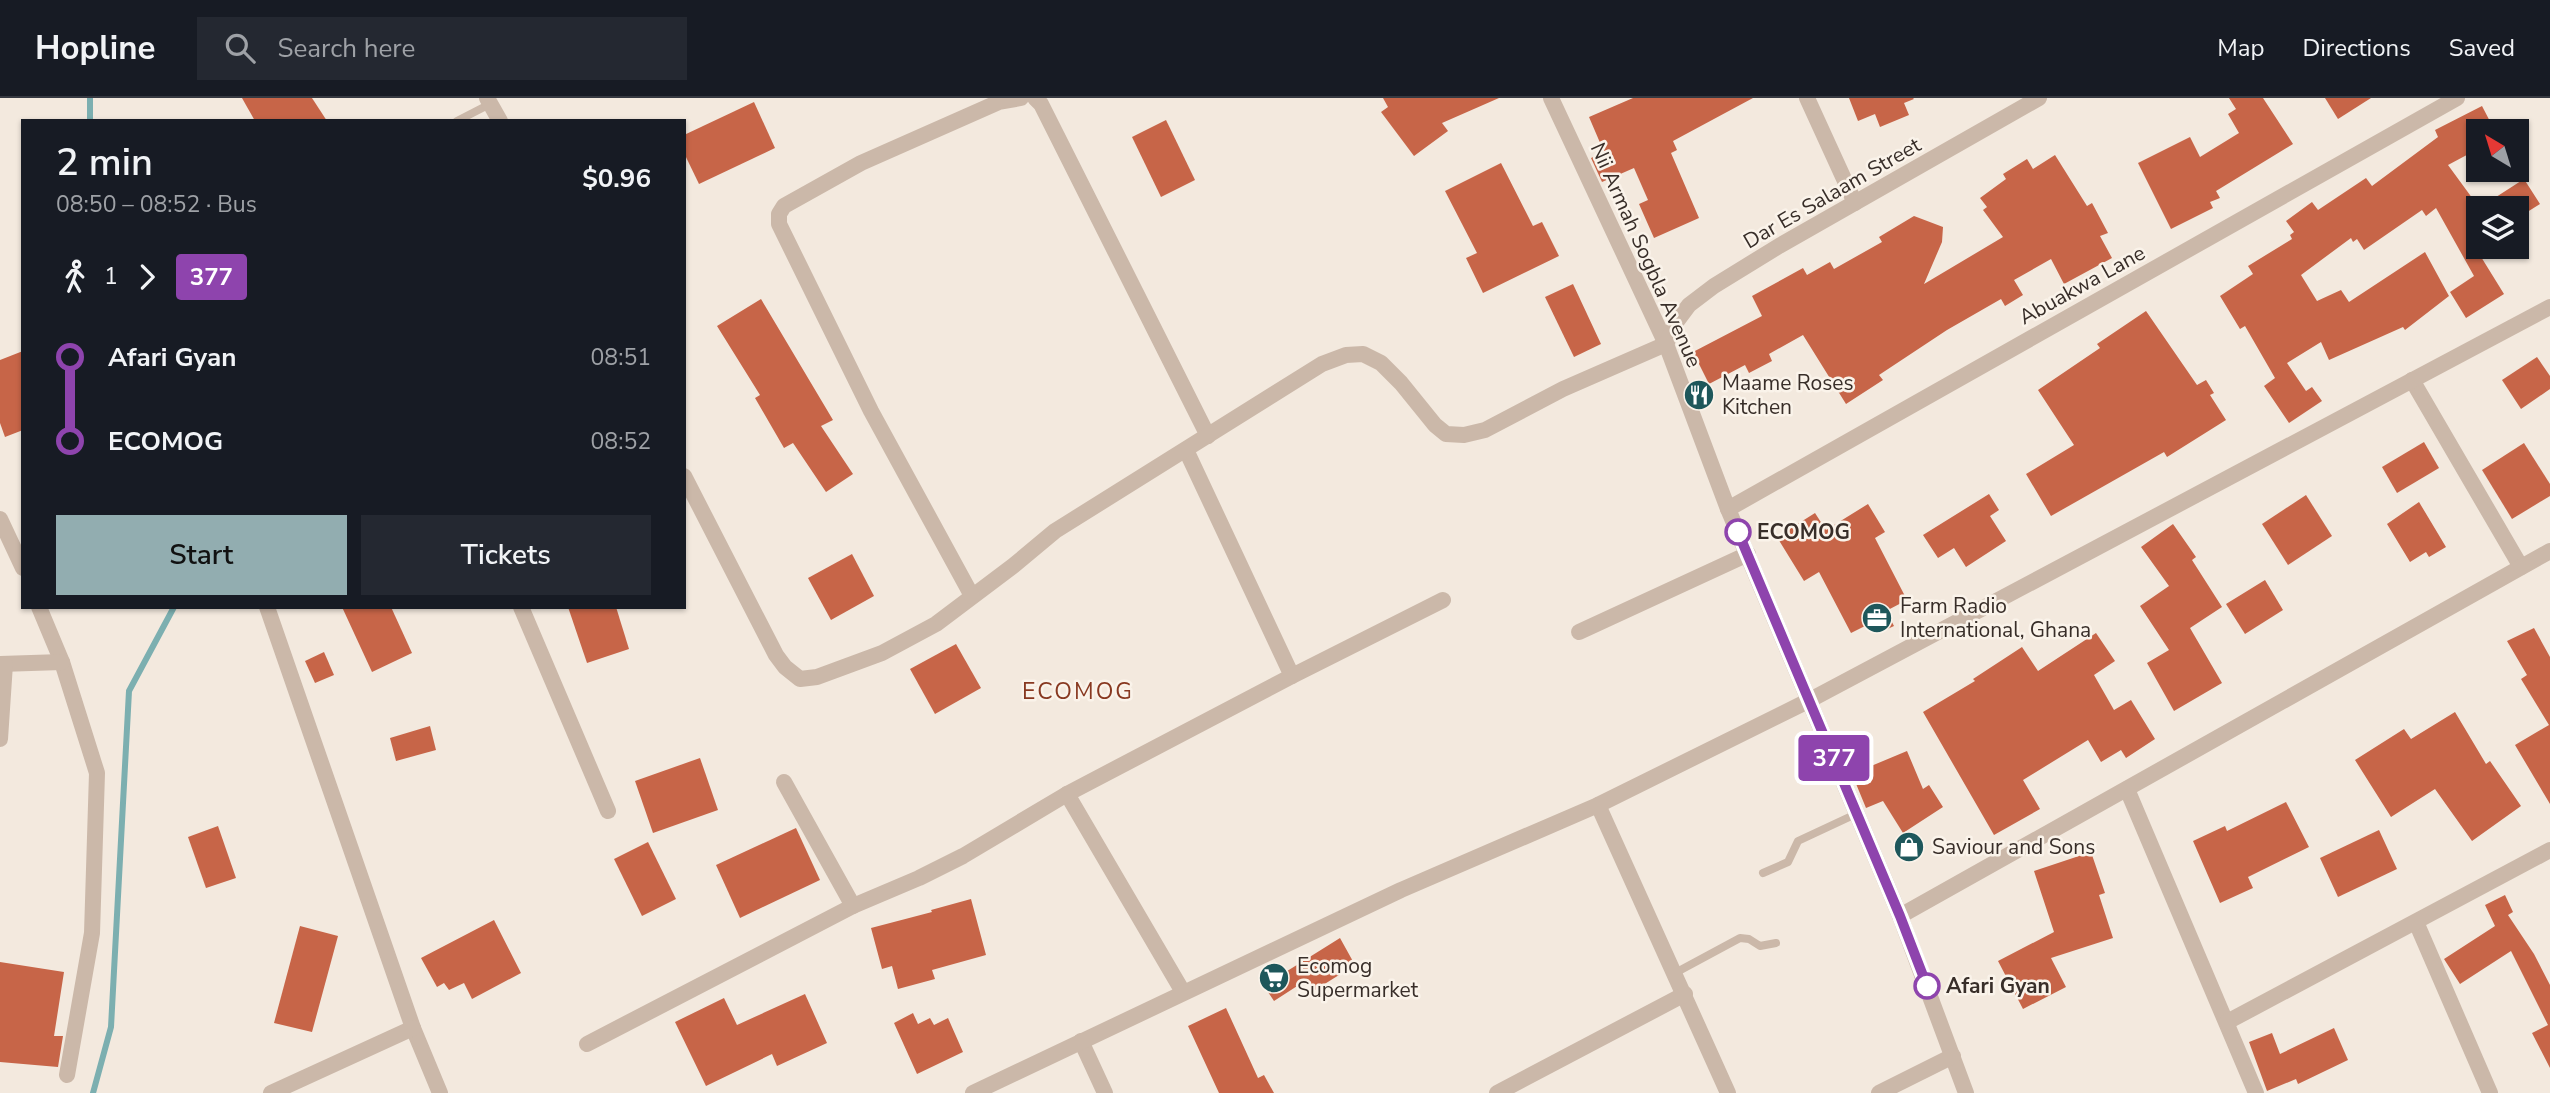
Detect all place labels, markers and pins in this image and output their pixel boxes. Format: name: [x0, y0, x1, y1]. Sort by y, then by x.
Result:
place label: Maame Roses Kitchen: [1722, 369, 1854, 421]
restaurant icon: Maame Roses Kitchen: [1682, 378, 1716, 412]
place label: ECOMOG: [1757, 518, 1850, 546]
marker: ECOMOG: [1725, 519, 1751, 545]
place label: Farm Radio International, Ghana: [1900, 592, 2091, 644]
office icon: Farm Radio International, Ghana: [1860, 601, 1894, 635]
shop icon: Saviour and Sons: [1892, 830, 1926, 864]
place label: Saviour and Sons: [1932, 833, 2095, 861]
place label: Ecomog Supermarket: [1297, 952, 1419, 1004]
supermarket icon: Ecomog Supermarket: [1257, 961, 1291, 995]
place label: Afari Gyan: [1946, 972, 2050, 1000]
marker: Afari Gyan: [1914, 973, 1940, 999]

